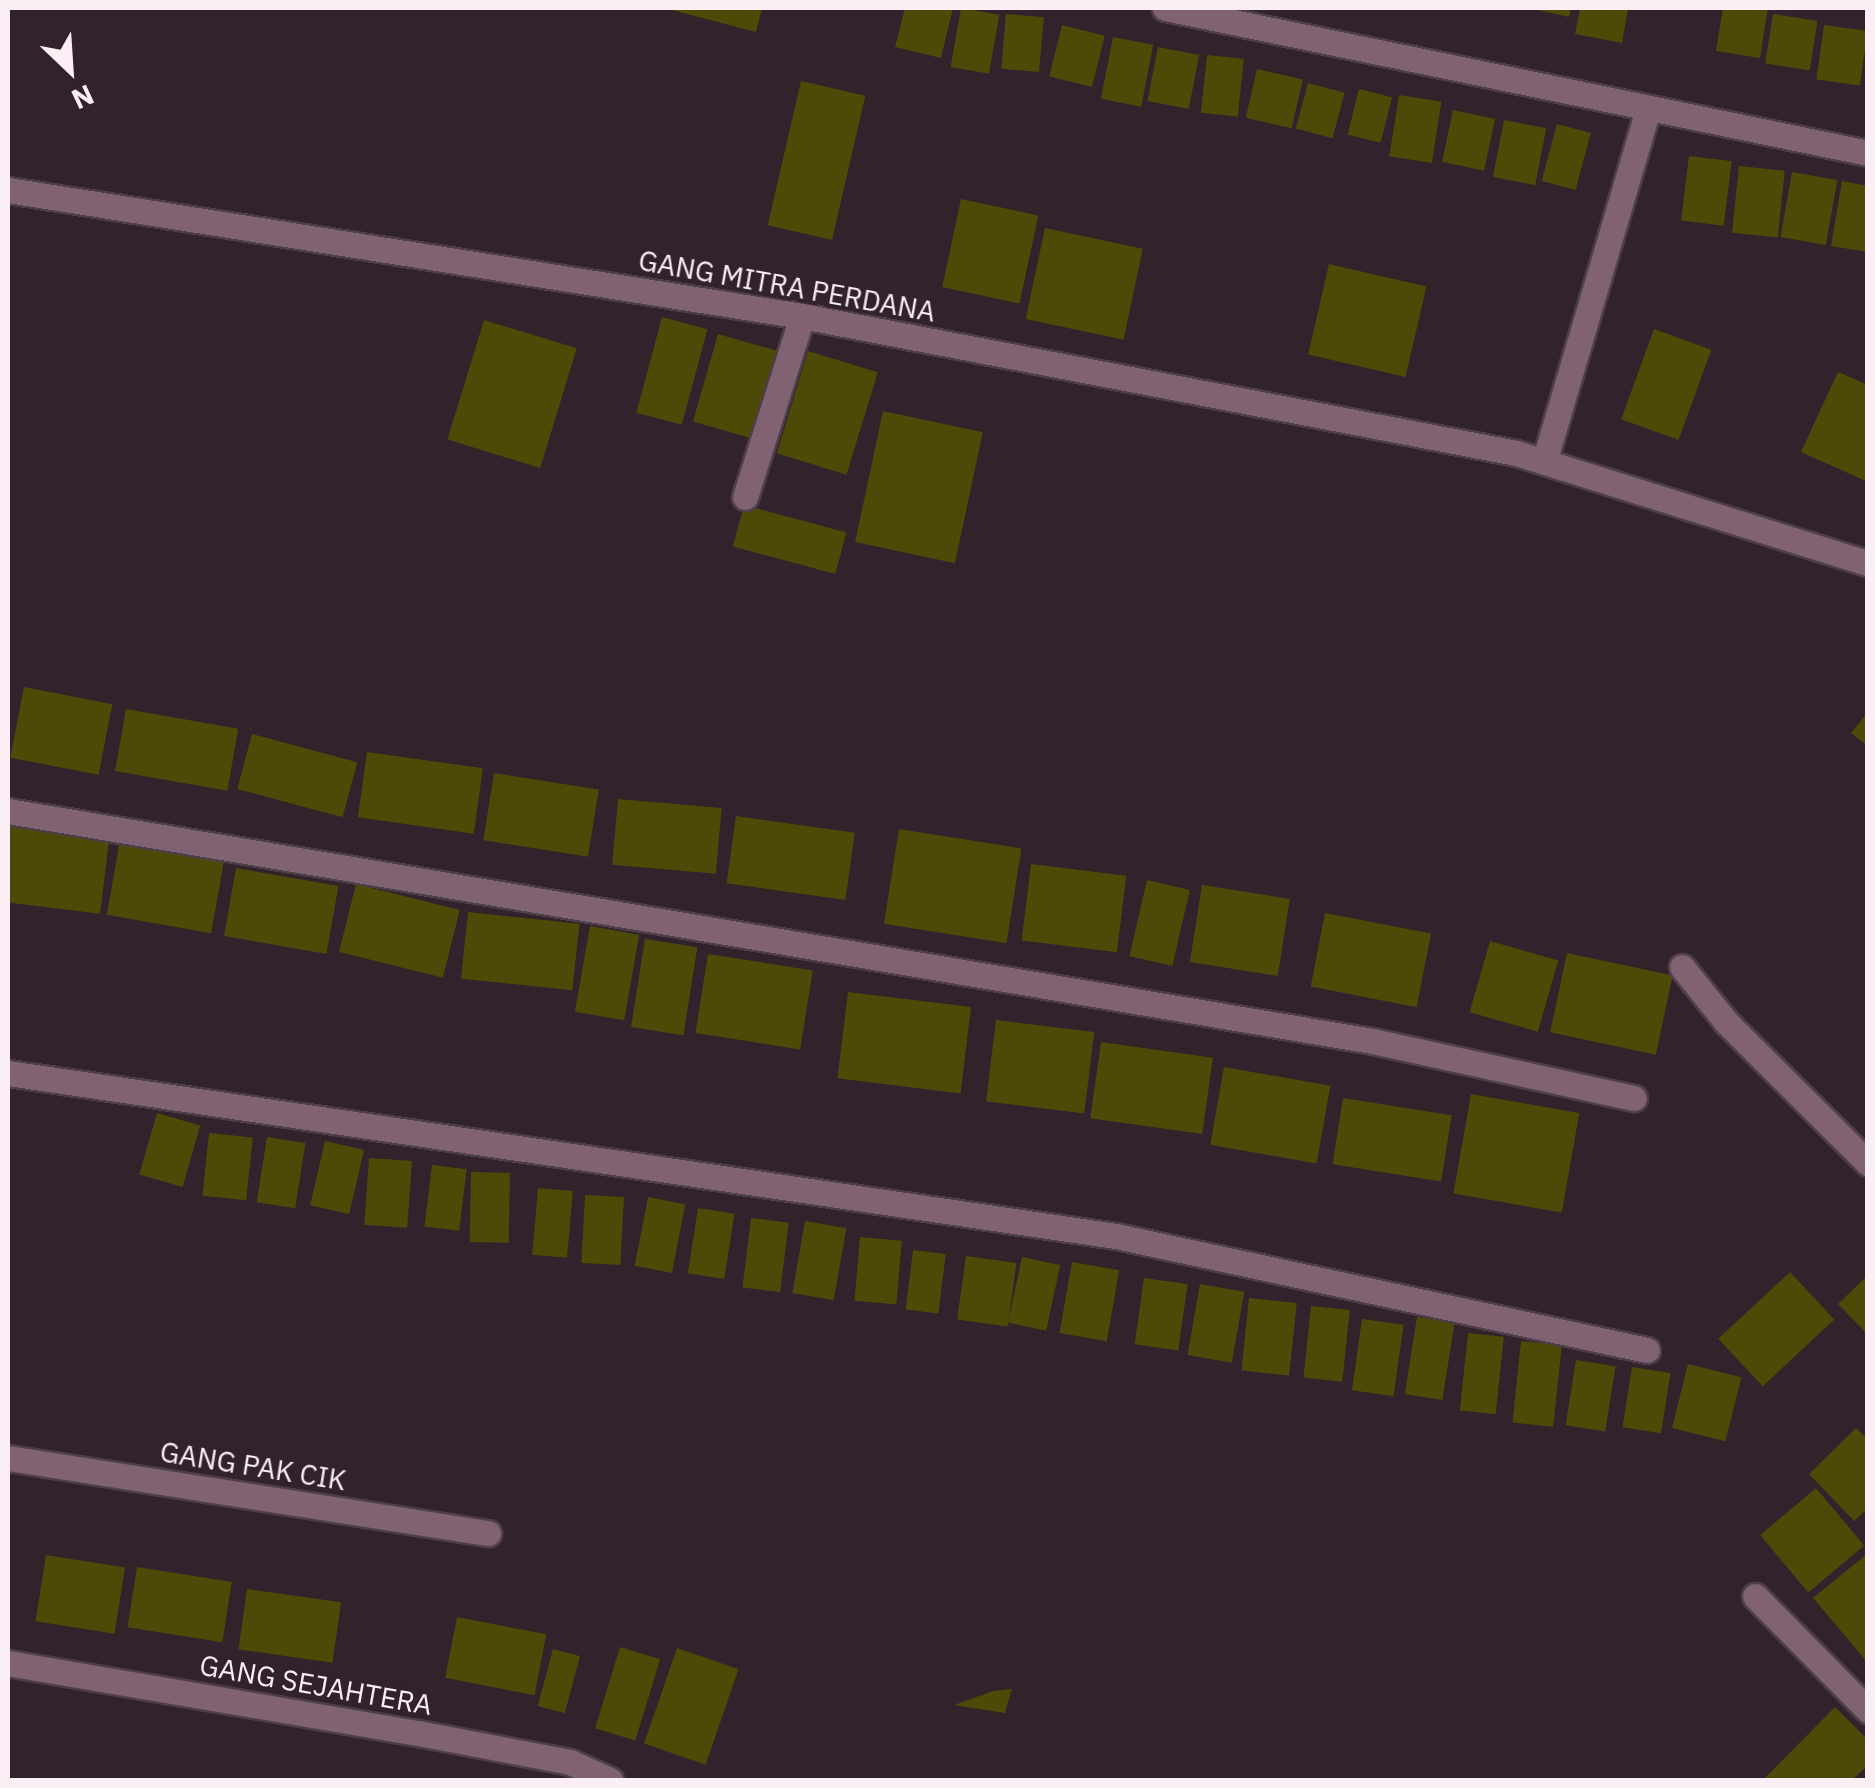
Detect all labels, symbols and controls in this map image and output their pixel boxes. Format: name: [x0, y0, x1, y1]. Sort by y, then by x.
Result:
north arrow: [20, 20, 120, 120]
text: N: [66, 77, 100, 119]
street label: GANG MITRA PERDANA: [636, 243, 938, 329]
street label: GANG PAK CIK: [158, 1435, 348, 1497]
street label: GANG SEJAHTERA: [197, 1648, 435, 1722]

